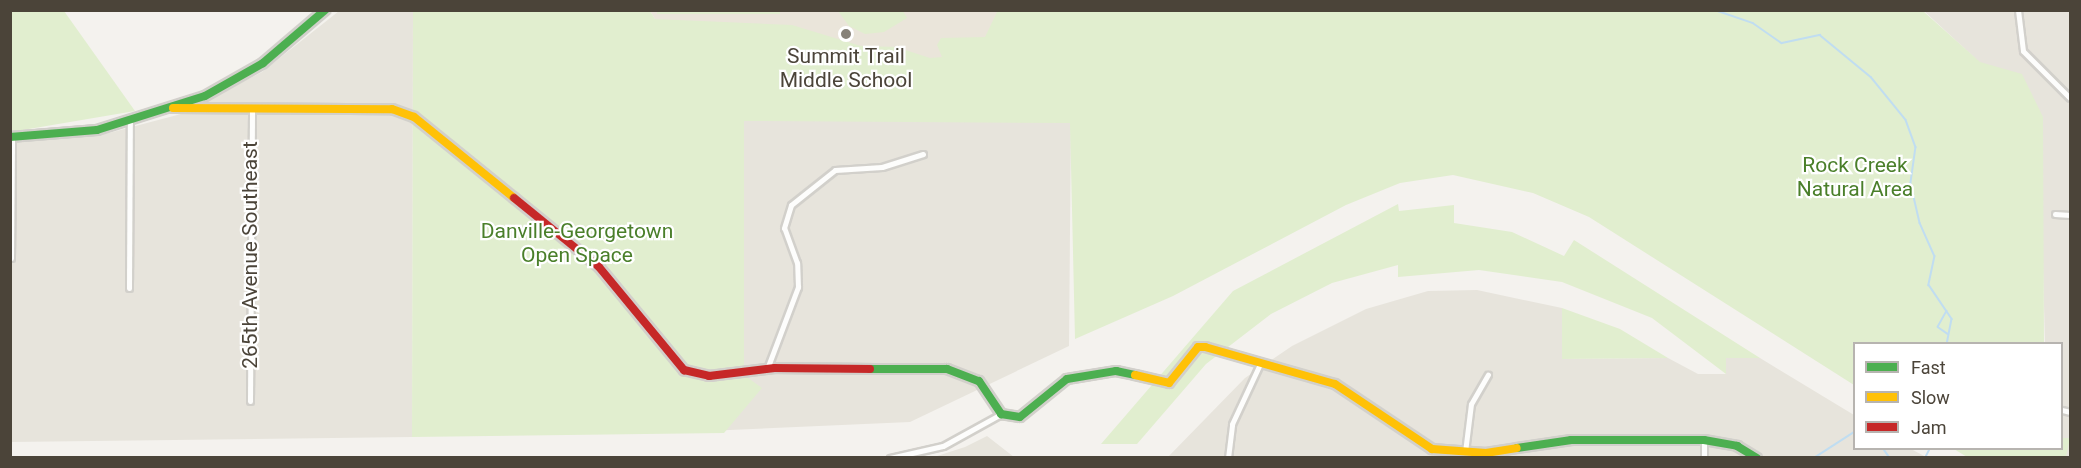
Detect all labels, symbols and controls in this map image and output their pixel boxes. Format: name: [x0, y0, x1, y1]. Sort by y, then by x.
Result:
marker: Summit Trail Middle School: [839, 27, 853, 41]
place label: Summit Trail Middle School: [780, 43, 912, 93]
street label: 265th Avenue Southeast: [237, 141, 263, 369]
park label: Rock Creek Natural Area: [1797, 152, 1913, 202]
park label: Danville-Georgetown Open Space: [481, 218, 673, 268]
legend: [1853, 342, 2063, 450]
text: Fast: [1911, 357, 1946, 378]
text: Slow: [1911, 387, 1950, 408]
text: Jam: [1911, 417, 1947, 438]

